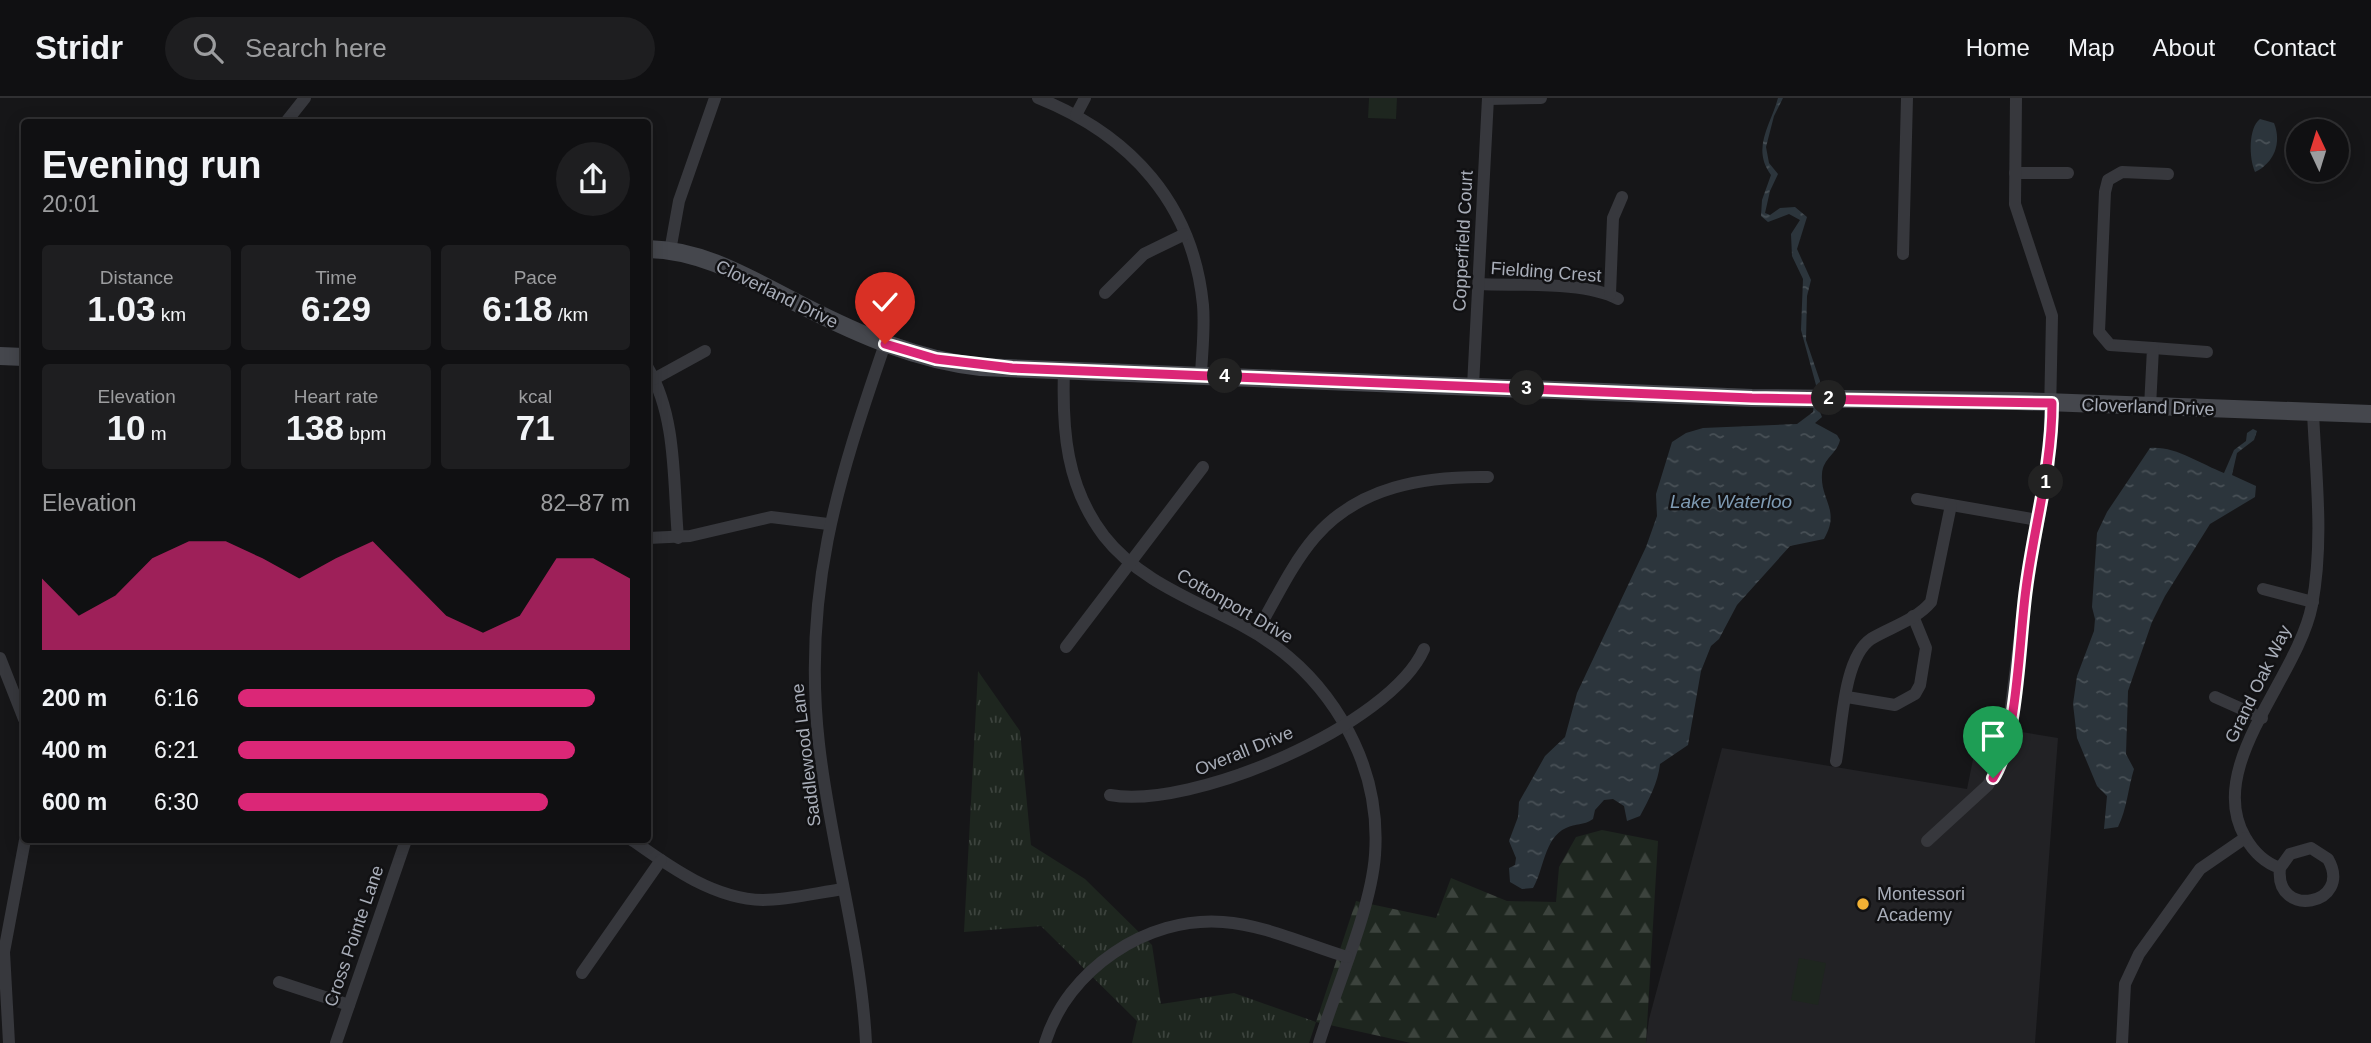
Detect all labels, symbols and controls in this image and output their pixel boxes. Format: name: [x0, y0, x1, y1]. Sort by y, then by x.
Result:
search box: [165, 17, 655, 80]
text: Stridr: [35, 29, 123, 66]
icon: search: [189, 29, 227, 67]
text: Search here: [245, 33, 387, 63]
text: Home: [1966, 34, 2030, 61]
text: Map: [2068, 34, 2115, 61]
text: About: [2153, 34, 2215, 61]
text: Contact: [2253, 34, 2336, 61]
north arrow: [2286, 119, 2348, 182]
map controls: [2286, 119, 2349, 182]
button: share: [556, 142, 630, 216]
text: Evening run: [42, 144, 262, 186]
street label: Copperfield Court: [1449, 170, 1477, 312]
text: 20:01: [42, 191, 100, 217]
street label: Cloverland Drive: [713, 256, 841, 332]
street label: Fielding Crest: [1490, 258, 1602, 286]
text: Distance: [100, 267, 174, 288]
text: Time: [315, 267, 357, 288]
text: Pace: [514, 267, 557, 288]
pin: [855, 272, 915, 344]
icon: check: [866, 283, 904, 321]
text: 1.03: [87, 289, 155, 328]
text: 6:29: [301, 289, 371, 328]
text: 6:18: [482, 289, 552, 328]
text: km: [155, 304, 186, 325]
text: /km: [552, 304, 588, 325]
pin: 4: [1208, 358, 1242, 394]
text: 4: [1219, 365, 1230, 386]
pin: 3: [1510, 370, 1544, 406]
text: 3: [1521, 377, 1532, 398]
pin: 2: [1812, 380, 1846, 416]
text: Elevation: [98, 386, 176, 407]
text: Heart rate: [294, 386, 378, 407]
text: kcal: [518, 386, 552, 407]
text: 2: [1823, 387, 1834, 408]
street label: Cloverland Drive: [2081, 395, 2215, 419]
text: 10: [107, 408, 146, 447]
text: 138: [286, 408, 344, 447]
text: 71: [516, 408, 555, 447]
text: m: [146, 423, 167, 444]
text: bpm: [344, 423, 386, 444]
pin: 1: [2028, 464, 2064, 500]
text: 1: [2040, 471, 2051, 492]
text: Elevation: [42, 490, 137, 516]
text: 82–87 m: [540, 490, 630, 516]
water label: Lake Waterloo: [1670, 491, 1792, 512]
street label: Cottonport Drive: [1173, 565, 1297, 647]
street label: Grand Oak Way: [2221, 622, 2295, 746]
street label: Saddlewood Lane: [787, 682, 825, 828]
text: 200 m: [42, 685, 107, 711]
text: 6:16: [154, 685, 199, 711]
pin: [1963, 706, 2023, 778]
icon: arrive: [1974, 717, 2012, 755]
street label: Overall Drive: [1192, 722, 1296, 780]
text: 400 m: [42, 737, 107, 763]
text: 6:21: [154, 737, 199, 763]
text: 600 m: [42, 789, 107, 815]
text: 6:30: [154, 789, 199, 815]
street label: Cross Pointe Lane: [320, 863, 388, 1009]
place label: Montessori Academy: [1877, 884, 1965, 925]
marker: Montessori Academy: [1855, 896, 1871, 912]

